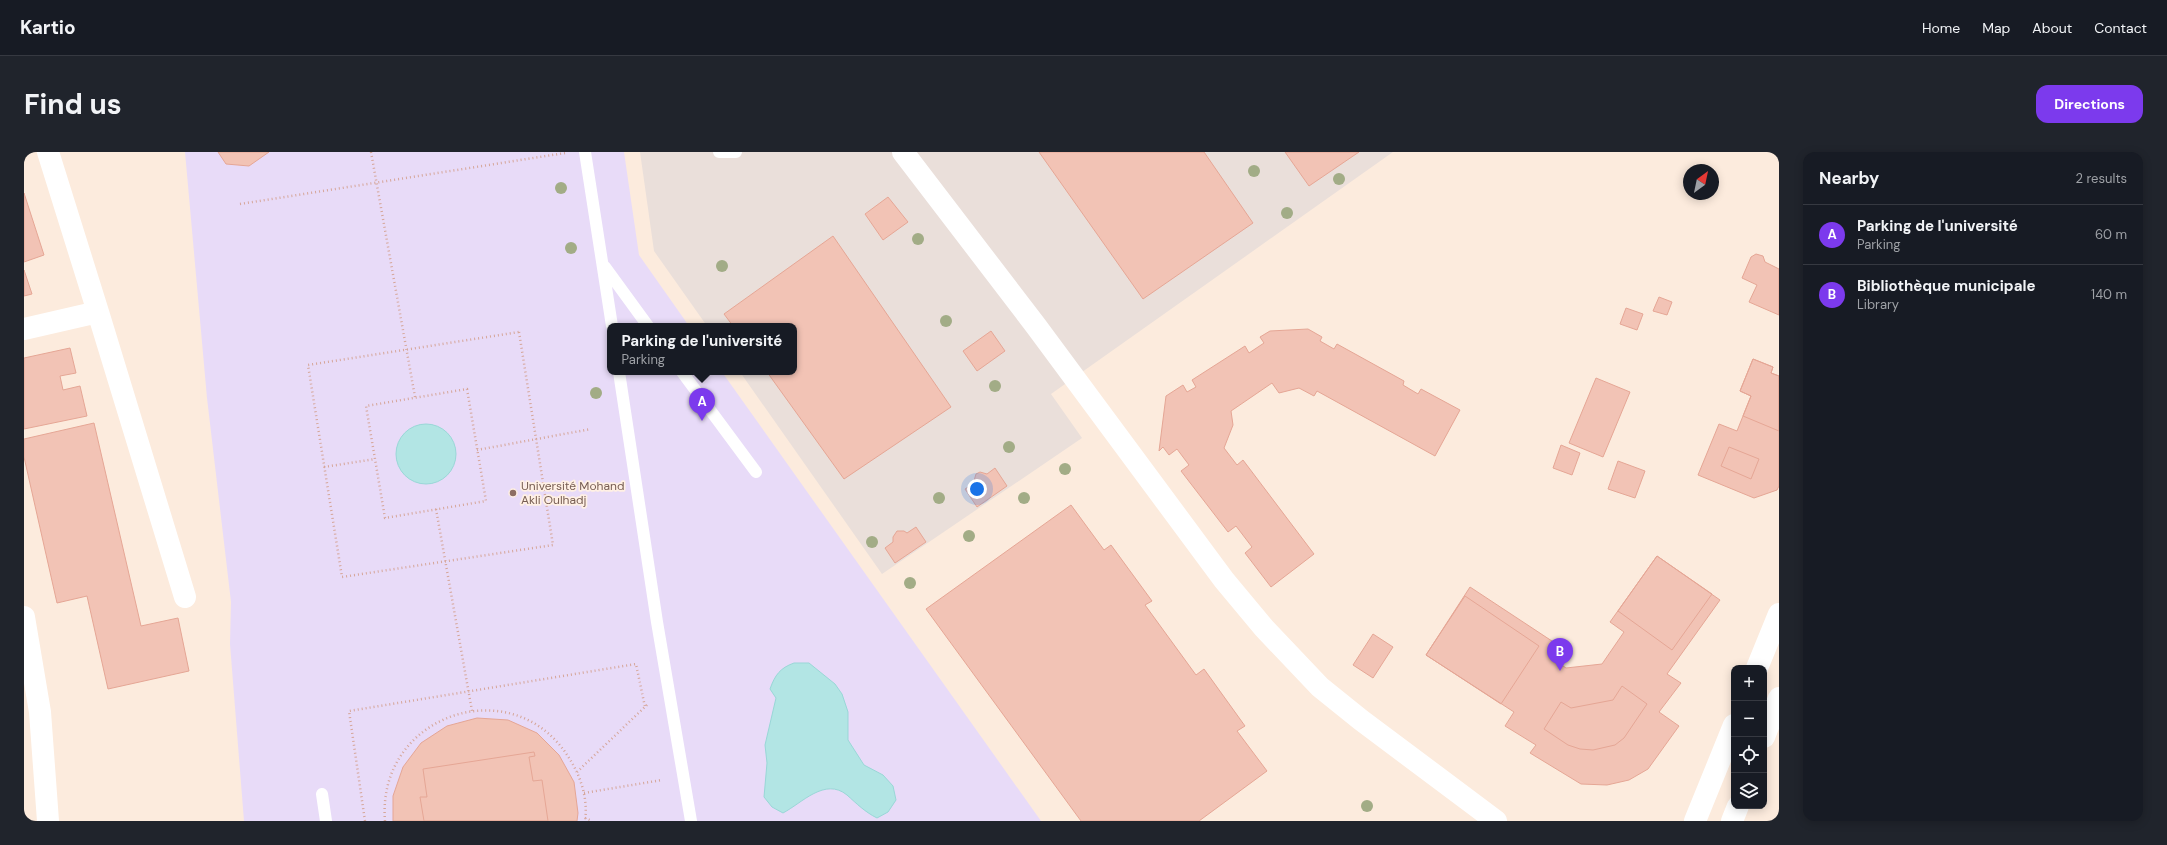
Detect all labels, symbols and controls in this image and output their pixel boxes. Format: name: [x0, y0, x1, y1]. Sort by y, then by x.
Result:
text: Kartio: [20, 15, 76, 40]
text: Home: [1922, 19, 1960, 37]
text: Map: [1982, 19, 2010, 37]
text: About: [2032, 19, 2072, 37]
text: Contact: [2094, 19, 2147, 37]
button: Directions: [2036, 85, 2143, 123]
text: Find us: [24, 86, 122, 123]
north arrow: [1683, 164, 1719, 200]
text: Nearby: [1819, 167, 1879, 189]
text: 2 results: [2076, 170, 2127, 187]
text: Parking de l'université: [1857, 216, 2018, 236]
text: A: [1827, 226, 1837, 243]
text: 60 m: [2095, 226, 2127, 243]
text: Parking: [1857, 236, 1901, 253]
text: Bibliothèque municipale: [1857, 276, 2035, 296]
text: B: [1828, 286, 1836, 303]
text: 140 m: [2091, 286, 2127, 303]
text: Library: [1857, 296, 1899, 313]
popup: [607, 323, 797, 375]
text: Parking de l'université: [622, 331, 782, 351]
text: Parking: [622, 351, 665, 368]
pin: A: [689, 388, 715, 421]
place label: Université Mohand Akli Oulhadj: [521, 478, 624, 508]
your location: [967, 479, 987, 499]
marker: Université Mohand Akli Oulhadj: [508, 488, 518, 498]
pin: B: [1547, 638, 1573, 671]
map controls: [1731, 665, 1767, 809]
button: +: [1731, 665, 1767, 701]
button: −: [1731, 701, 1767, 737]
button: locate: [1731, 737, 1767, 773]
button: layers: [1731, 773, 1767, 809]

